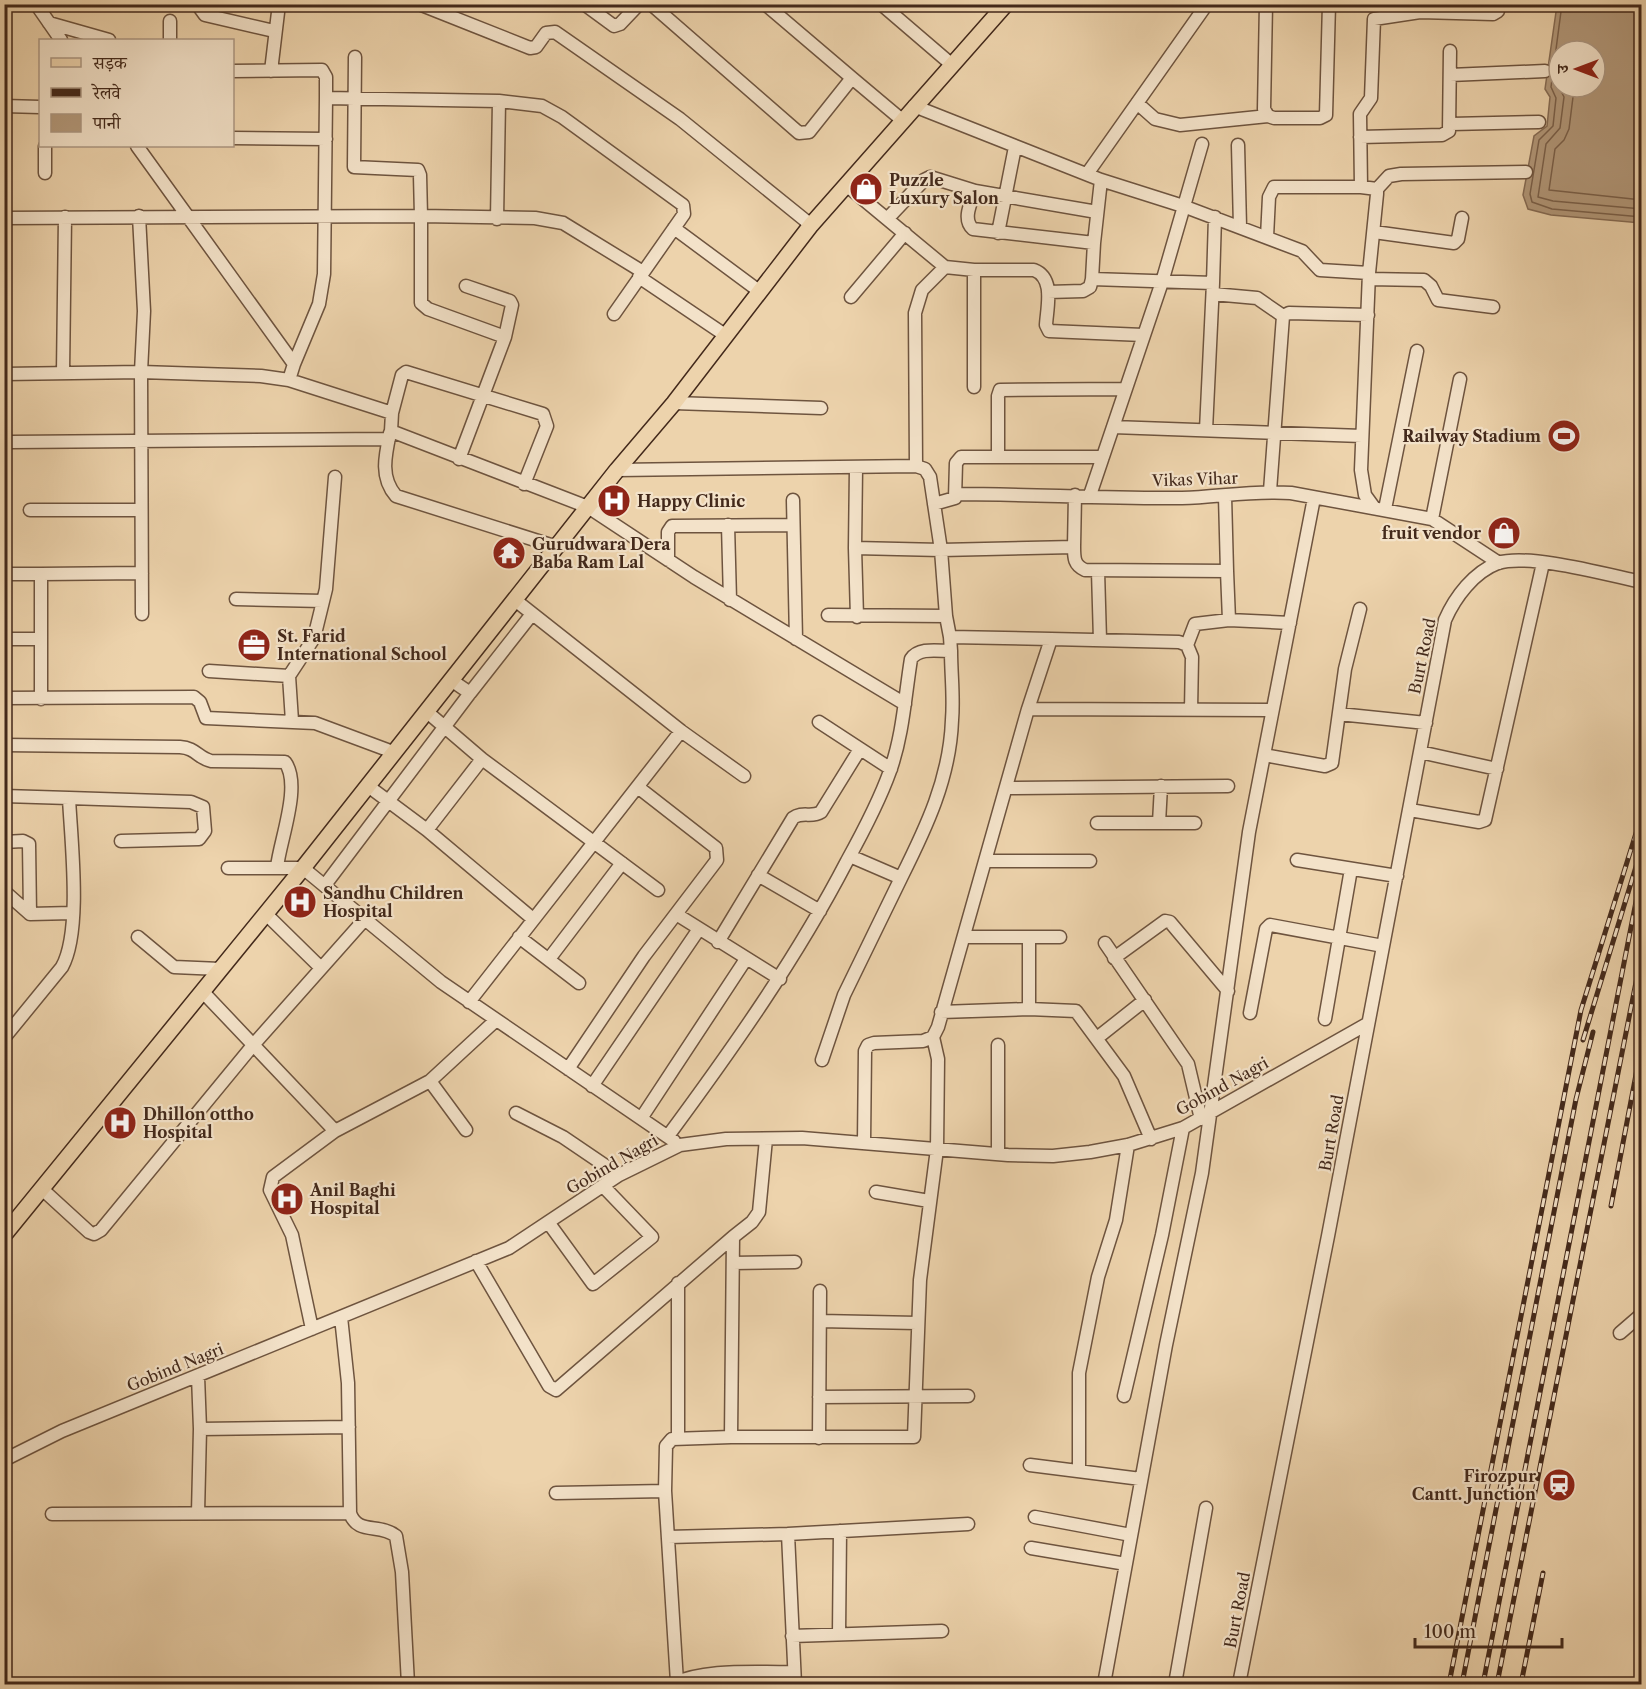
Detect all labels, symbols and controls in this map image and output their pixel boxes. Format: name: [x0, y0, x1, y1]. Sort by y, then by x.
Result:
legend: [39, 39, 234, 147]
north arrow: [1547, 39, 1607, 99]
text: सड़क: [92, 52, 128, 74]
text: उ: [1552, 63, 1572, 74]
text: रेलवे: [91, 82, 122, 104]
text: पानी: [92, 112, 122, 134]
place label: Puzzle Luxury Salon: [889, 170, 999, 208]
shop icon: Puzzle Luxury Salon: [848, 171, 884, 207]
sports icon: Railway Stadium: [1546, 418, 1582, 454]
place label: Railway Stadium: [1402, 426, 1541, 446]
street label: Vikas Vihar: [1151, 467, 1239, 491]
hospital icon: Happy Clinic: [596, 483, 632, 519]
place label: Happy Clinic: [637, 491, 745, 511]
shop icon: fruit vendor: [1486, 515, 1522, 551]
place label: fruit vendor: [1382, 523, 1481, 543]
place label: Gurudwara Dera Baba Ram Lal: [532, 534, 671, 572]
temple icon: Gurudwara Dera Baba Ram Lal: [491, 535, 527, 571]
street label: Burt Road: [1404, 616, 1440, 696]
place label: St. Farid International School: [277, 626, 447, 664]
office icon: St. Farid International School: [236, 627, 272, 663]
place label: Sandhu Children Hospital: [323, 883, 464, 921]
hospital icon: Sandhu Children Hospital: [282, 884, 318, 920]
street label: Gobind Nagri: [1172, 1052, 1272, 1120]
street label: Burt Road: [1314, 1093, 1348, 1173]
place label: Dhillon ottho Hospital: [143, 1104, 254, 1142]
hospital icon: Dhillon ottho Hospital: [102, 1105, 138, 1141]
street label: Gobind Nagri: [563, 1130, 662, 1198]
place label: Anil Baghi Hospital: [309, 1180, 396, 1218]
hospital icon: Anil Baghi Hospital: [269, 1181, 305, 1217]
street label: Gobind Nagri: [124, 1338, 226, 1395]
place label: Firozpur Cantt. Junction: [1412, 1466, 1536, 1504]
station icon: Firozpur Cantt. Junction: [1541, 1467, 1577, 1503]
street label: Burt Road: [1220, 1570, 1254, 1650]
scale bar: [1415, 1611, 1562, 1649]
text: 100 m: [1424, 1621, 1476, 1643]

